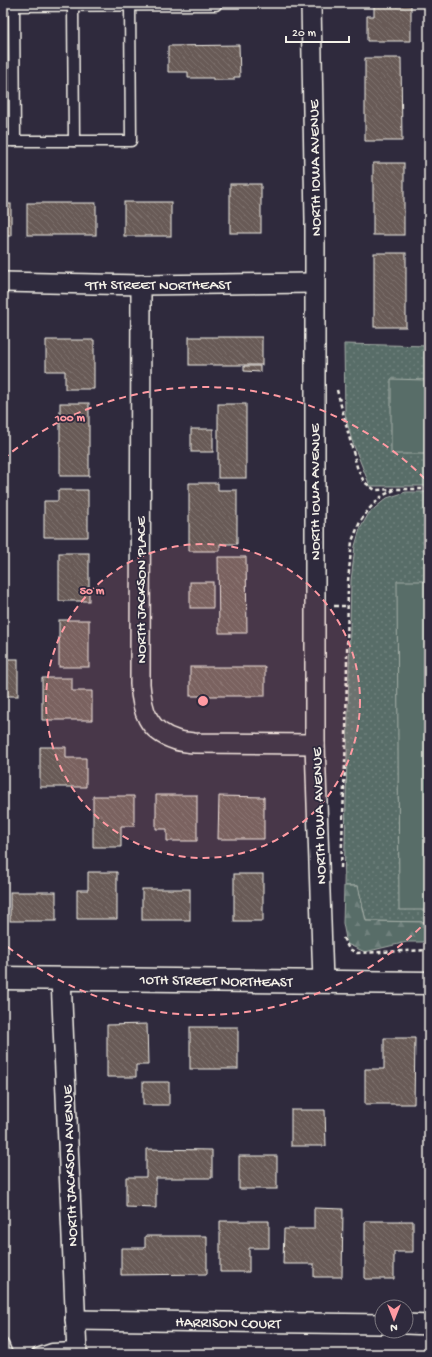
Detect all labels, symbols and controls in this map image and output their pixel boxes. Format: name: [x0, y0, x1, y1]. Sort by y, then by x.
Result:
scale bar: [286, 18, 349, 44]
text: 20 m: [292, 27, 317, 41]
street label: NORTH IOWA AVENUE: [306, 99, 326, 236]
street label: 9TH STREET NORTHEAST: [84, 277, 232, 295]
text: 100 m: [54, 412, 85, 426]
street label: NORTH IOWA AVENUE: [307, 423, 325, 560]
street label: NORTH JACKSON PLACE: [133, 516, 151, 664]
text: 50 m: [80, 585, 105, 599]
centre of rings: [196, 694, 210, 708]
street label: NORTH IOWA AVENUE: [309, 747, 331, 885]
street label: 10TH STREET NORTHEAST: [138, 972, 294, 992]
street label: NORTH JACKSON AVENUE: [59, 1084, 83, 1247]
north arrow: [374, 1299, 414, 1339]
street label: HARRISON COURT: [175, 1314, 282, 1334]
text: N: [390, 1321, 398, 1333]

